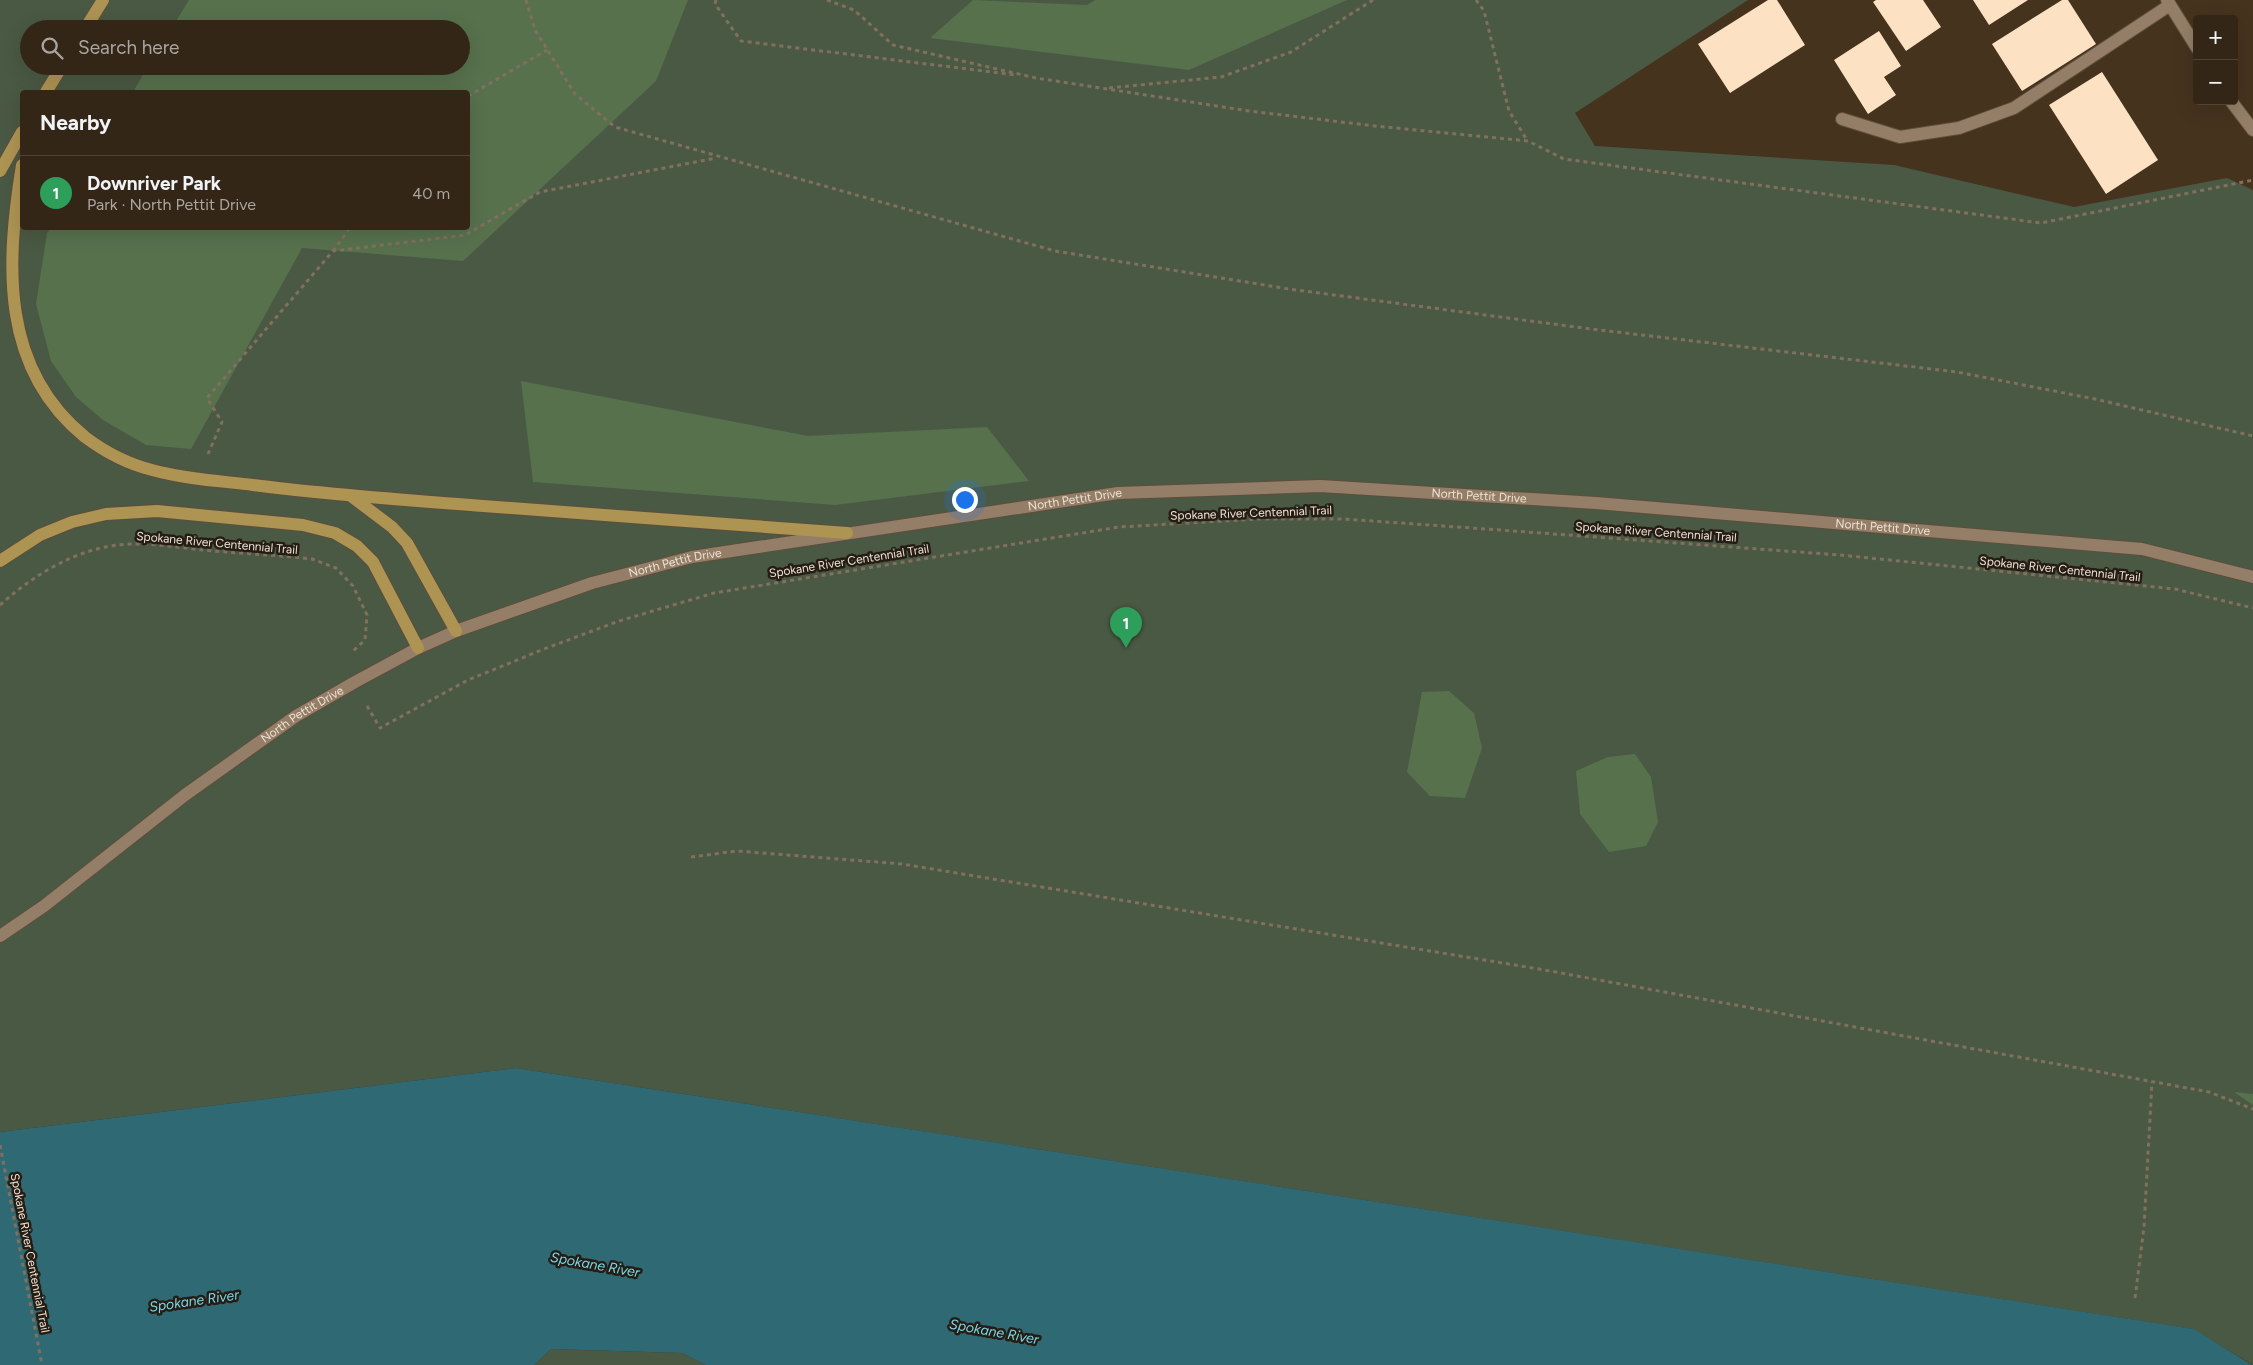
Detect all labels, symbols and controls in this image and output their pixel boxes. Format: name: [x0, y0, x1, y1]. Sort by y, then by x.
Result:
map controls: [2193, 15, 2238, 105]
button: +: [2193, 15, 2238, 60]
search box: [20, 20, 470, 75]
icon: search: [38, 34, 66, 62]
text: Search here: [78, 36, 180, 59]
button: −: [2193, 60, 2238, 105]
text: Nearby: [40, 110, 111, 135]
text: Downriver Park: [87, 172, 221, 195]
text: 1: [53, 184, 59, 203]
text: 40 m: [412, 184, 450, 203]
text: Park · North Pettit Drive: [87, 195, 256, 214]
street label: North Pettit Drive: [1027, 486, 1123, 513]
street label: North Pettit Drive: [1431, 486, 1527, 506]
your location: [952, 487, 978, 513]
street label: Spokane River Centennial Trail: [1170, 503, 1332, 523]
street label: North Pettit Drive: [1835, 516, 1931, 538]
street label: Spokane River Centennial Trail: [1575, 519, 1737, 545]
street label: Spokane River Centennial Trail: [136, 529, 298, 557]
street label: Spokane River Centennial Trail: [768, 541, 930, 581]
street label: North Pettit Drive: [627, 546, 723, 580]
street label: Spokane River Centennial Trail: [1979, 554, 2141, 584]
pin: 1: [1110, 607, 1142, 648]
street label: North Pettit Drive: [258, 683, 346, 746]
street label: Spokane River Centennial Trail: [8, 1172, 52, 1334]
water label: Spokane River: [549, 1249, 642, 1281]
water label: Spokane River: [148, 1286, 241, 1316]
water label: Spokane River: [948, 1316, 1041, 1348]

